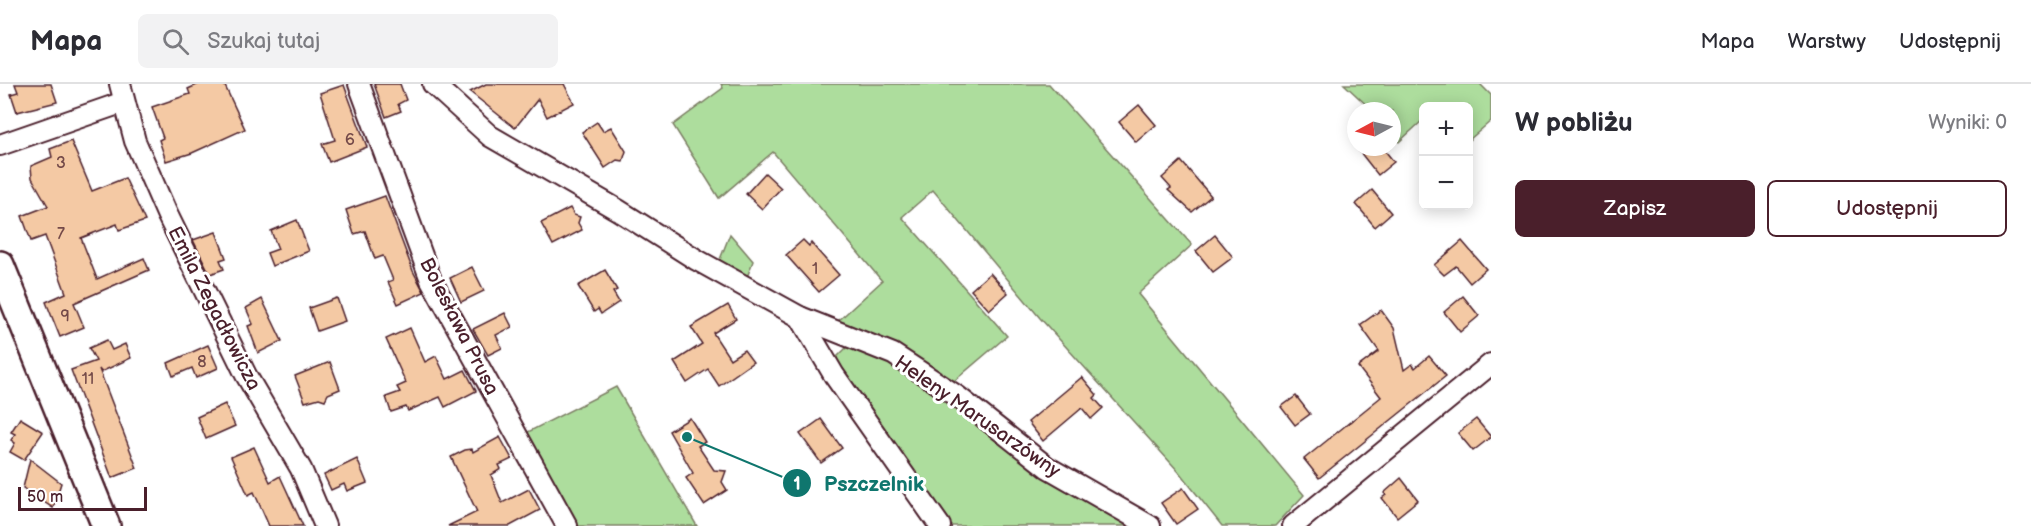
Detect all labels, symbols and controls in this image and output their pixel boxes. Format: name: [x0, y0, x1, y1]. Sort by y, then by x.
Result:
search box: [138, 14, 558, 68]
text: Mapa: [30, 25, 102, 58]
icon: search: [159, 25, 192, 58]
text: Szukaj tutaj: [207, 28, 320, 55]
text: Mapa: [1701, 29, 1755, 54]
text: Warstwy: [1788, 29, 1866, 54]
text: Udostępnij: [1899, 29, 2001, 54]
north arrow: [1347, 102, 1401, 156]
map controls: [1419, 102, 1473, 210]
button: +: [1419, 102, 1473, 156]
text: W pobliżu: [1515, 108, 1633, 139]
text: Wyniki: 0: [1928, 111, 2007, 135]
house number: 6: [345, 131, 355, 150]
house number: 3: [56, 154, 66, 173]
button: −: [1419, 156, 1473, 210]
button: Zapisz: [1515, 180, 1755, 237]
button: Udostępnij: [1767, 180, 2007, 237]
street label: Emila Zegadłowicza: [162, 223, 266, 394]
house number: 7: [57, 225, 65, 244]
street label: Bolesława Prusa: [414, 254, 504, 399]
house number: 1: [812, 260, 818, 279]
house number: 9: [60, 307, 70, 326]
street label: Heleny Marusarzówny: [890, 350, 1065, 483]
house number: 8: [197, 353, 207, 372]
house number: 11: [82, 370, 94, 389]
callout: Pszczelnik: [782, 464, 936, 503]
text: Pszczelnik: [824, 472, 924, 497]
text: 1: [793, 474, 801, 495]
scale bar: [18, 484, 147, 512]
text: 50 m: [27, 488, 63, 507]

